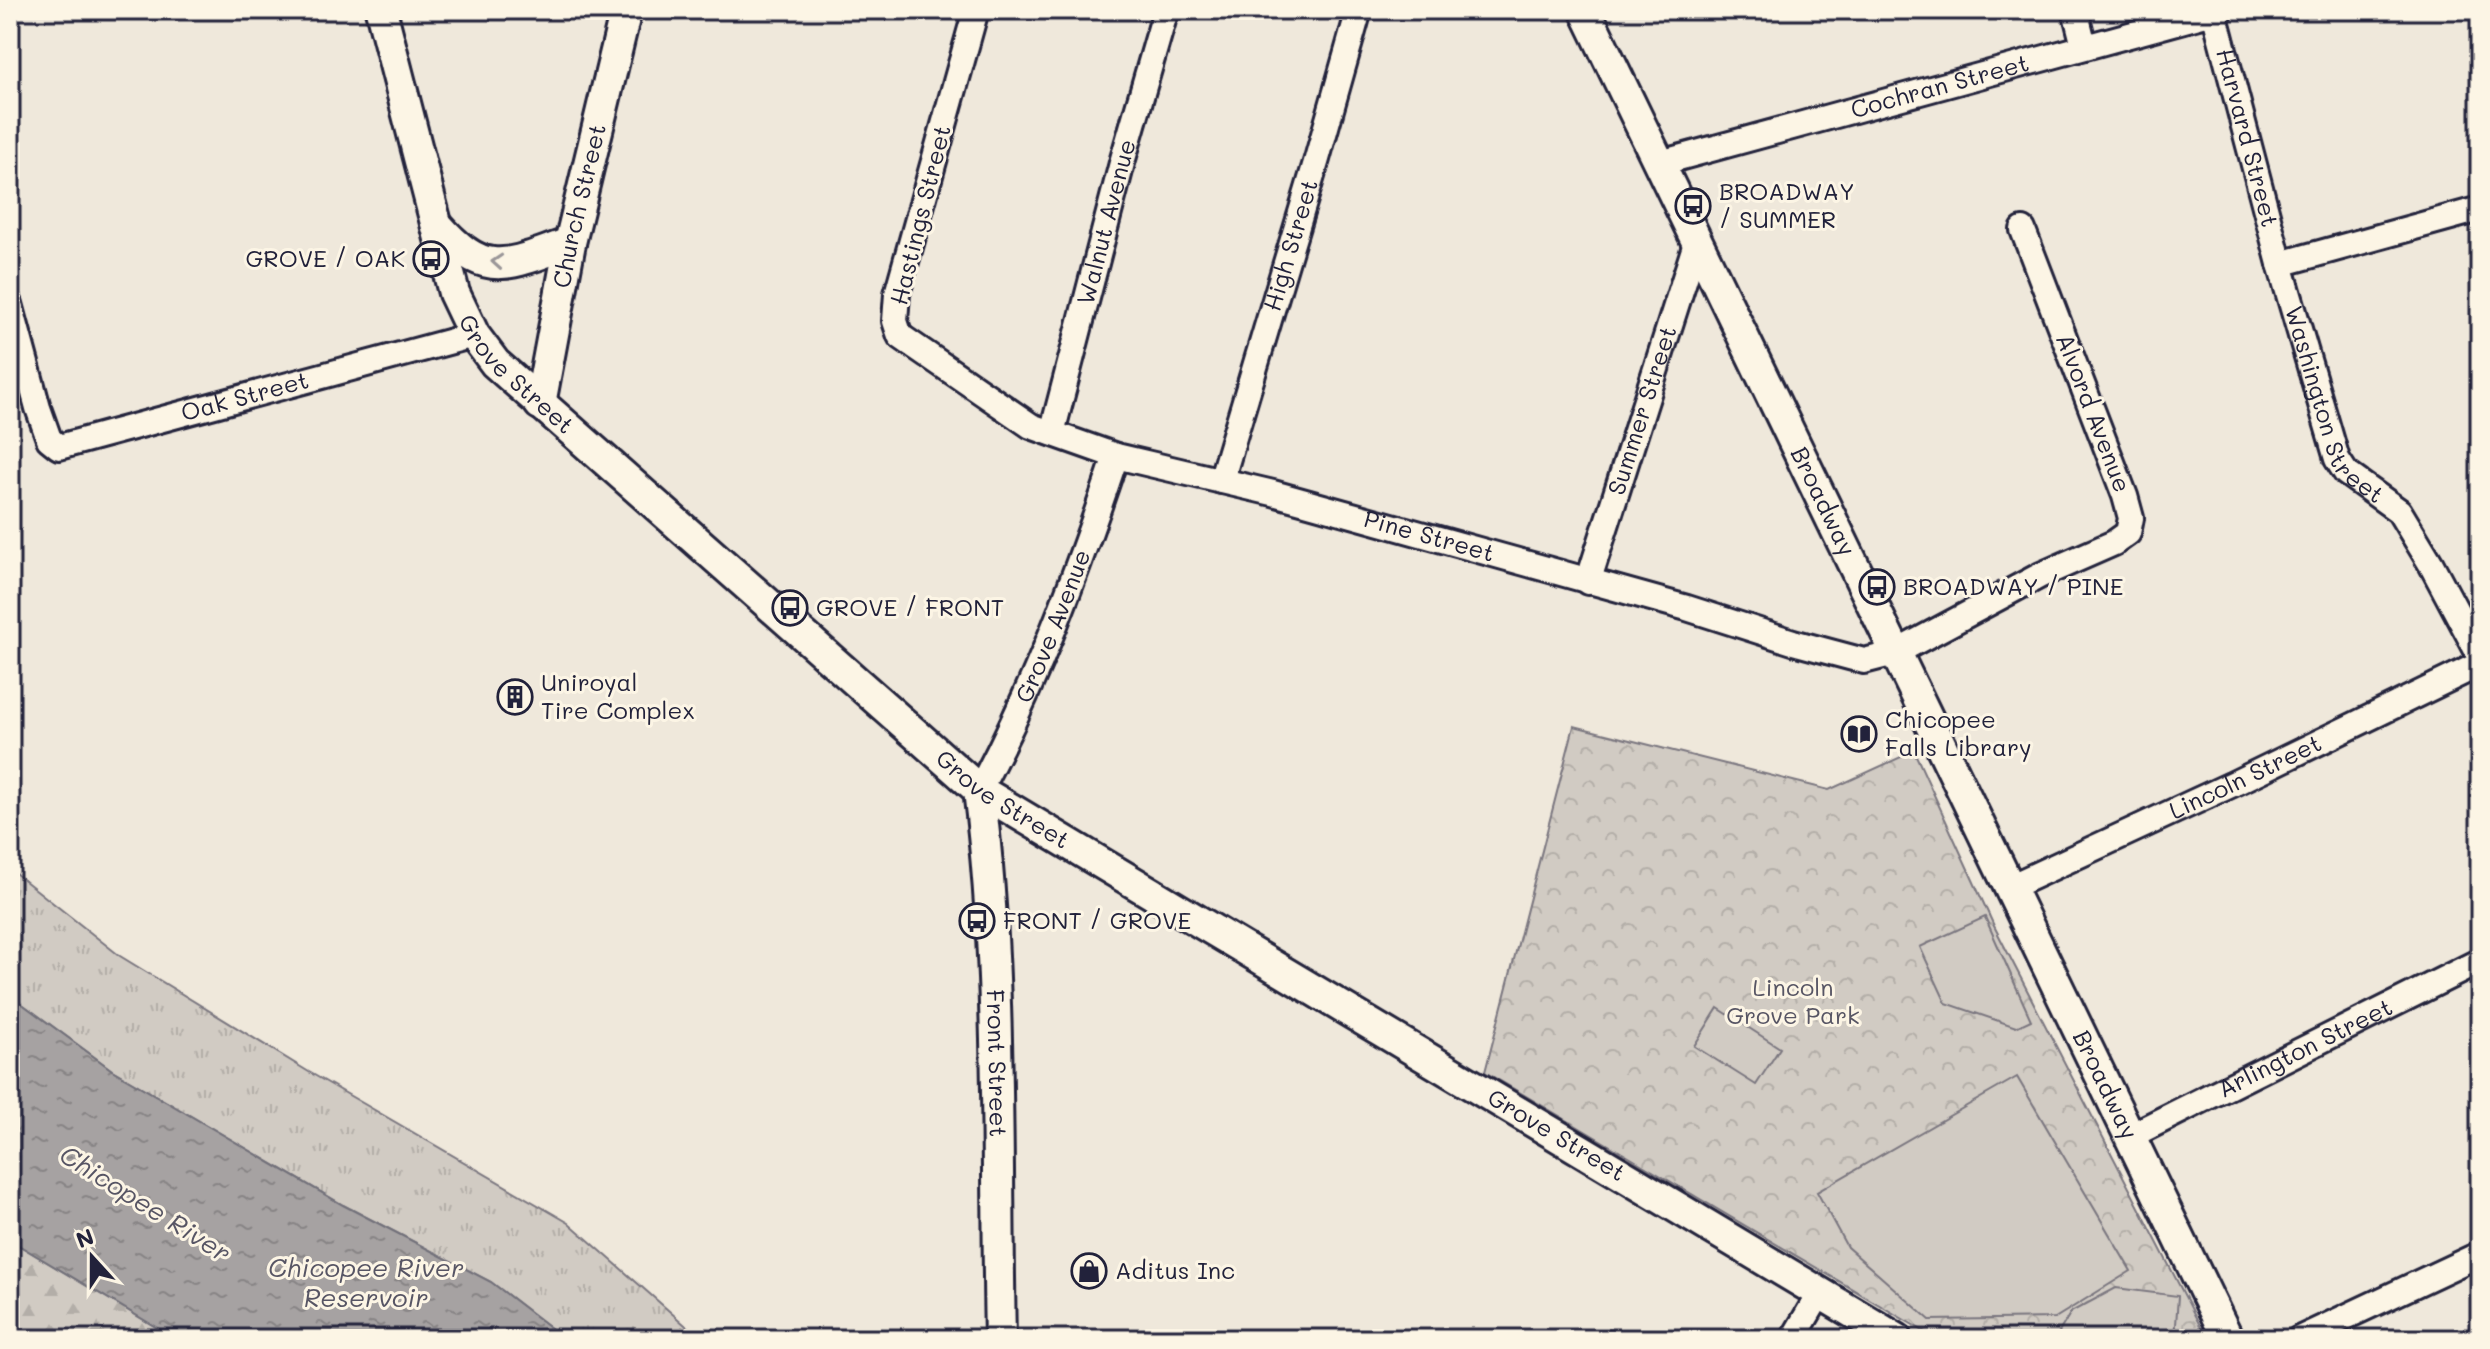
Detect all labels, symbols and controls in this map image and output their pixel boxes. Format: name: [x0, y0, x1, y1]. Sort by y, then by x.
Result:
street label: Harvard Street: [2210, 45, 2287, 230]
street label: Cochran Street: [1847, 46, 2032, 124]
street label: Church Street: [545, 120, 612, 290]
street label: Hastings Street: [882, 121, 957, 308]
street label: Walnut Avenue: [1069, 135, 1142, 308]
street label: High Street: [1256, 175, 1324, 314]
place label: BROADWAY / SUMMER: [1719, 175, 1855, 234]
bus stop icon: BROADWAY / SUMMER: [1674, 187, 1712, 225]
bus stop icon: GROVE / OAK: [412, 240, 450, 278]
place label: GROVE / OAK: [245, 242, 405, 273]
one-way arrow: [490, 254, 503, 271]
street label: Washington Street: [2279, 302, 2391, 509]
street label: Grove Street: [452, 309, 581, 440]
street label: Summer Street: [1600, 322, 1683, 499]
street label: Alvord Avenue: [2050, 329, 2139, 496]
street label: Oak Street: [177, 363, 312, 427]
street label: Broadway: [1785, 441, 1864, 560]
street label: Pine Street: [1361, 502, 1498, 568]
street label: Grove Avenue: [1007, 545, 1096, 707]
bus stop icon: BROADWAY / PINE: [1858, 568, 1896, 606]
place label: BROADWAY / PINE: [1903, 570, 2123, 601]
bus stop icon: GROVE / FRONT: [771, 589, 809, 627]
place label: GROVE / FRONT: [816, 591, 1004, 622]
place label: Uniroyal Tire Complex: [541, 666, 695, 725]
building icon: Uniroyal Tire Complex: [496, 678, 534, 716]
place label: Chicopee Falls Library: [1885, 703, 2032, 762]
library icon: Chicopee Falls Library: [1840, 715, 1878, 753]
street label: Lincoln Street: [2164, 726, 2326, 825]
street label: Grove Street: [930, 742, 1076, 855]
bus stop icon: FRONT / GROVE: [958, 902, 996, 940]
place label: FRONT / GROVE: [1003, 904, 1191, 935]
park label: Lincoln Grove Park: [1726, 971, 1860, 1030]
street label: Front Street: [981, 989, 1015, 1137]
street label: Arlington Street: [2212, 990, 2397, 1104]
street label: Broadway: [2067, 1025, 2146, 1144]
street label: Grove Street: [1482, 1081, 1632, 1187]
water label: Chicopee River: [53, 1137, 238, 1269]
north arrow: [52, 1217, 132, 1297]
text: N: [72, 1221, 98, 1254]
water label: Chicopee River Reservoir: [268, 1250, 464, 1314]
shop icon: Aditus Inc: [1070, 1252, 1108, 1290]
place label: Aditus Inc: [1115, 1254, 1235, 1285]

